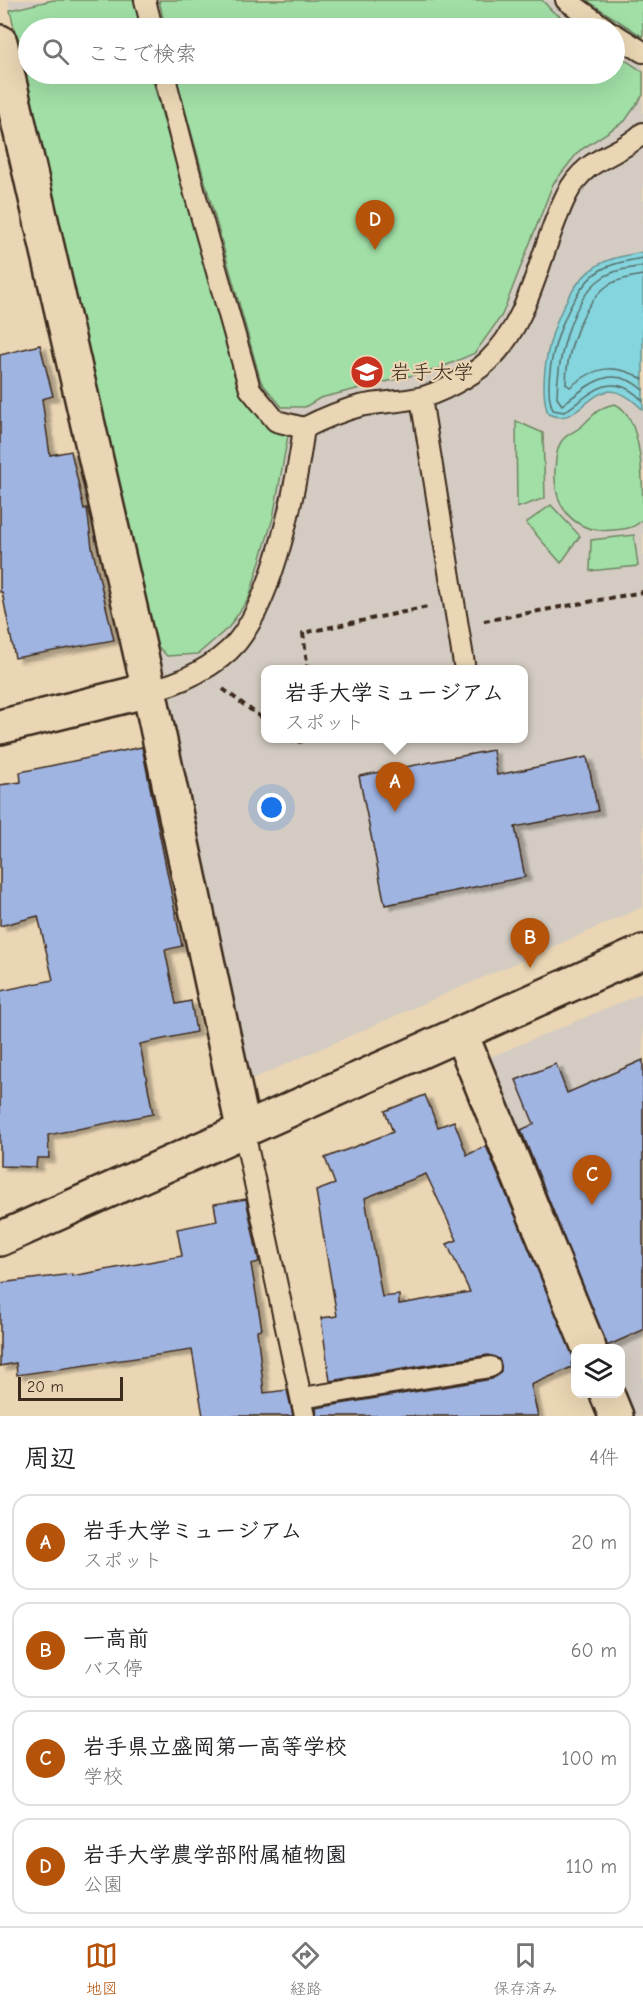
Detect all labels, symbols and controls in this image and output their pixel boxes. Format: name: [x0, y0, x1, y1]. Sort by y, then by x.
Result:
search box: [18, 18, 625, 84]
icon: search: [39, 35, 72, 68]
text: ここで検索: [87, 41, 197, 67]
pin: D: [356, 200, 394, 250]
school or university icon: 岩手大学: [349, 354, 385, 390]
place label: 岩手大学: [390, 360, 474, 384]
popup: [261, 665, 528, 743]
text: 岩手大学ミュージアム: [285, 680, 504, 706]
text: スポット: [285, 711, 365, 734]
pin: A: [376, 762, 414, 812]
your location: [257, 793, 286, 822]
pin: B: [510, 918, 550, 968]
pin: C: [572, 1156, 612, 1205]
map controls: [571, 1344, 625, 1398]
button: layers: [571, 1344, 625, 1398]
scale bar: [18, 1374, 123, 1402]
text: 20 m: [27, 1378, 64, 1396]
text: 周辺: [24, 1444, 76, 1474]
text: 4件: [589, 1446, 619, 1469]
text: 岩手大学ミュージアム: [83, 1518, 303, 1544]
text: A: [40, 1531, 51, 1554]
text: 20 m: [571, 1531, 617, 1554]
text: スポット: [83, 1549, 163, 1572]
text: 一高前: [83, 1626, 149, 1652]
text: B: [39, 1639, 52, 1662]
text: 60 m: [571, 1639, 617, 1662]
text: バス停: [83, 1657, 143, 1680]
text: 岩手県立盛岡第一高等学校: [83, 1734, 347, 1760]
text: C: [39, 1747, 52, 1770]
text: 100 m: [562, 1747, 617, 1770]
text: 学校: [83, 1765, 123, 1788]
text: 岩手大学農学部附属植物園: [83, 1842, 347, 1868]
text: D: [39, 1855, 52, 1878]
text: 110 m: [566, 1855, 617, 1878]
text: 公園: [83, 1873, 123, 1896]
tab: 地図: [85, 1939, 118, 1999]
tab: 経路: [289, 1939, 322, 1999]
tab: 保存済み: [493, 1939, 557, 1999]

